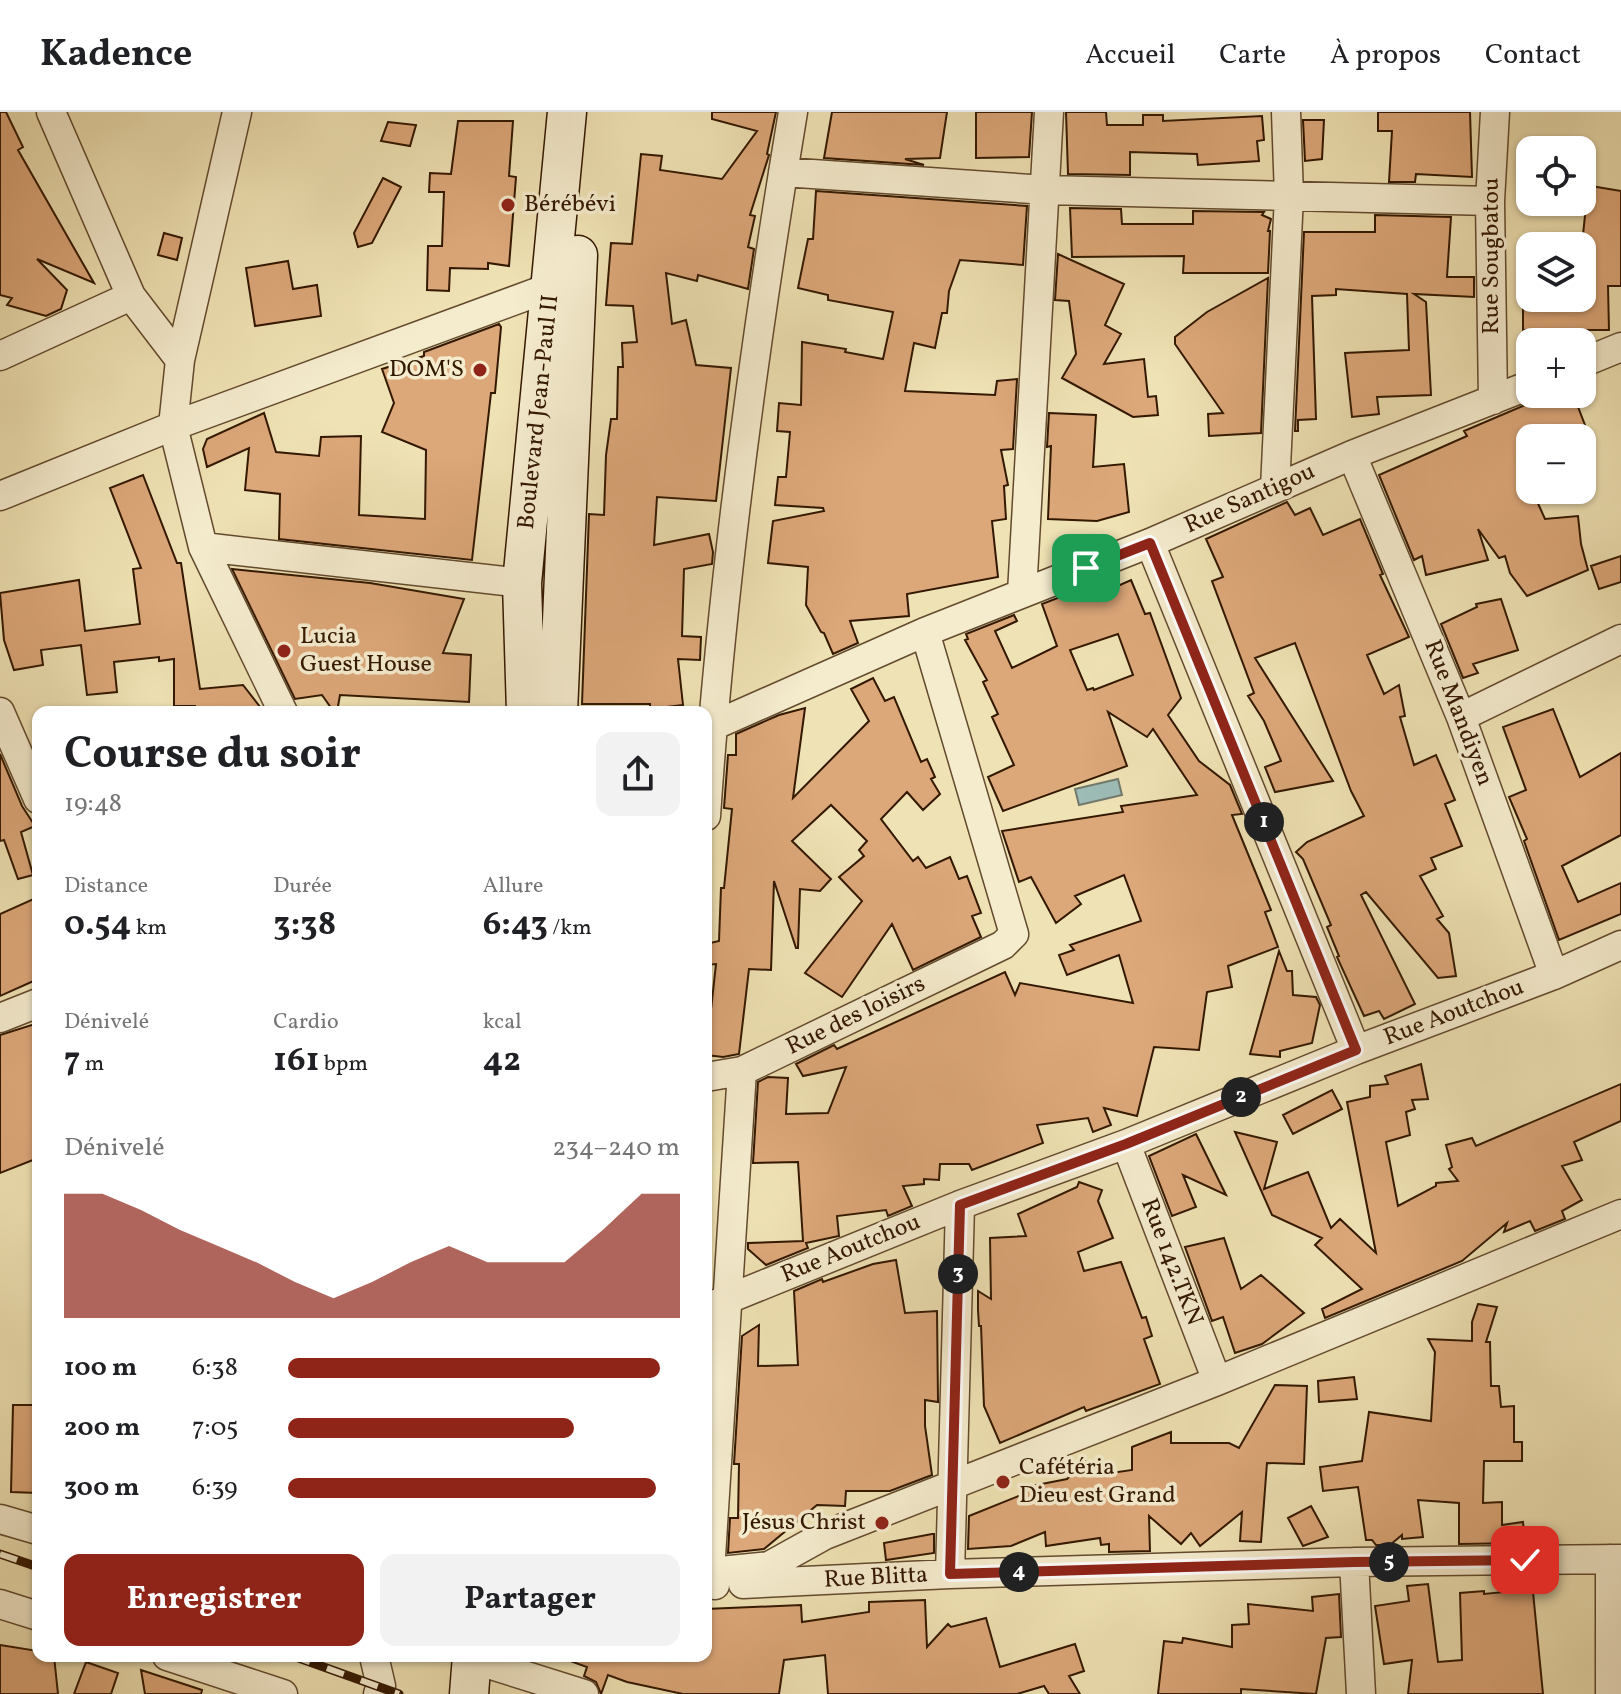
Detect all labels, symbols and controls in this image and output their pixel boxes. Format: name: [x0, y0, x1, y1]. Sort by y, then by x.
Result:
text: Kadence: [40, 29, 192, 82]
text: Accueil: [1085, 36, 1175, 75]
text: Carte: [1219, 36, 1286, 75]
text: À propos: [1330, 36, 1441, 75]
text: Contact: [1485, 36, 1581, 75]
map controls: [1516, 136, 1596, 504]
button: locate: [1516, 136, 1596, 216]
street label: Rue Sougbatou: [1475, 177, 1509, 335]
place label: Bérébévi: [524, 188, 616, 222]
marker: Bérébévi: [499, 196, 517, 214]
button: layers: [1516, 232, 1596, 312]
street label: Boulevard Jean-Paul II: [510, 293, 568, 531]
button: +: [1516, 328, 1596, 408]
place label: DOM'S: [389, 353, 464, 387]
marker: DOM'S: [471, 361, 489, 379]
button: −: [1516, 424, 1596, 504]
street label: Rue Santigou: [1179, 455, 1321, 543]
pin: [1052, 534, 1120, 602]
icon: arrive: [1064, 546, 1108, 590]
place label: Lucia Guest House: [300, 620, 432, 682]
street label: Rue Mandiyen: [1415, 635, 1501, 791]
marker: Lucia Guest House: [275, 642, 293, 660]
text: Course du soir: [64, 725, 361, 786]
button: share: [596, 732, 680, 816]
text: 19:48: [64, 786, 122, 822]
pin: 1: [1244, 802, 1284, 842]
text: 1: [1260, 806, 1268, 837]
text: Distance: [64, 871, 148, 902]
text: Durée: [273, 871, 332, 902]
text: Allure: [483, 871, 543, 902]
text: 0.54: [64, 902, 131, 949]
text: 3:38: [273, 902, 336, 949]
text: 6:43: [483, 902, 548, 949]
text: km: [131, 913, 167, 944]
text: /km: [548, 913, 592, 944]
street label: Rue des loisirs: [781, 968, 931, 1064]
street label: Rue Aoutchou: [1379, 971, 1529, 1055]
text: Dénivelé: [64, 1007, 149, 1038]
text: Cardio: [273, 1007, 339, 1038]
text: kcal: [483, 1007, 522, 1038]
text: 7: [64, 1038, 80, 1085]
text: 161: [273, 1038, 319, 1085]
text: 42: [483, 1038, 521, 1085]
text: m: [80, 1049, 104, 1080]
text: bpm: [319, 1049, 368, 1080]
pin: 2: [1221, 1077, 1261, 1117]
text: 2: [1235, 1081, 1247, 1112]
text: Dénivelé: [64, 1130, 165, 1166]
text: 234–240 m: [552, 1130, 680, 1166]
street label: Rue 142.TKN: [1131, 1193, 1211, 1331]
street label: Rue Aoutchou: [776, 1206, 926, 1292]
pin: 3: [938, 1254, 978, 1294]
text: 3: [952, 1258, 964, 1289]
text: 100 m: [64, 1350, 137, 1386]
text: 6:38: [192, 1350, 238, 1386]
text: 200 m: [64, 1410, 140, 1446]
text: 7:05: [192, 1410, 239, 1446]
place label: Cafétéria Dieu est Grand: [1019, 1451, 1176, 1513]
text: 300 m: [64, 1470, 140, 1506]
text: 6:39: [192, 1470, 238, 1506]
marker: Cafétéria Dieu est Grand: [994, 1473, 1012, 1491]
place label: Jésus Christ: [742, 1506, 866, 1540]
marker: Jésus Christ: [873, 1514, 891, 1532]
pin: [1491, 1526, 1559, 1594]
icon: check: [1503, 1538, 1547, 1582]
pin: 5: [1369, 1542, 1409, 1582]
text: 5: [1384, 1546, 1394, 1577]
pin: 4: [999, 1552, 1039, 1592]
button: Enregistrer: [64, 1554, 364, 1646]
button: Partager: [380, 1554, 680, 1646]
text: 4: [1012, 1556, 1026, 1587]
street label: Rue Blitta: [823, 1558, 929, 1598]

